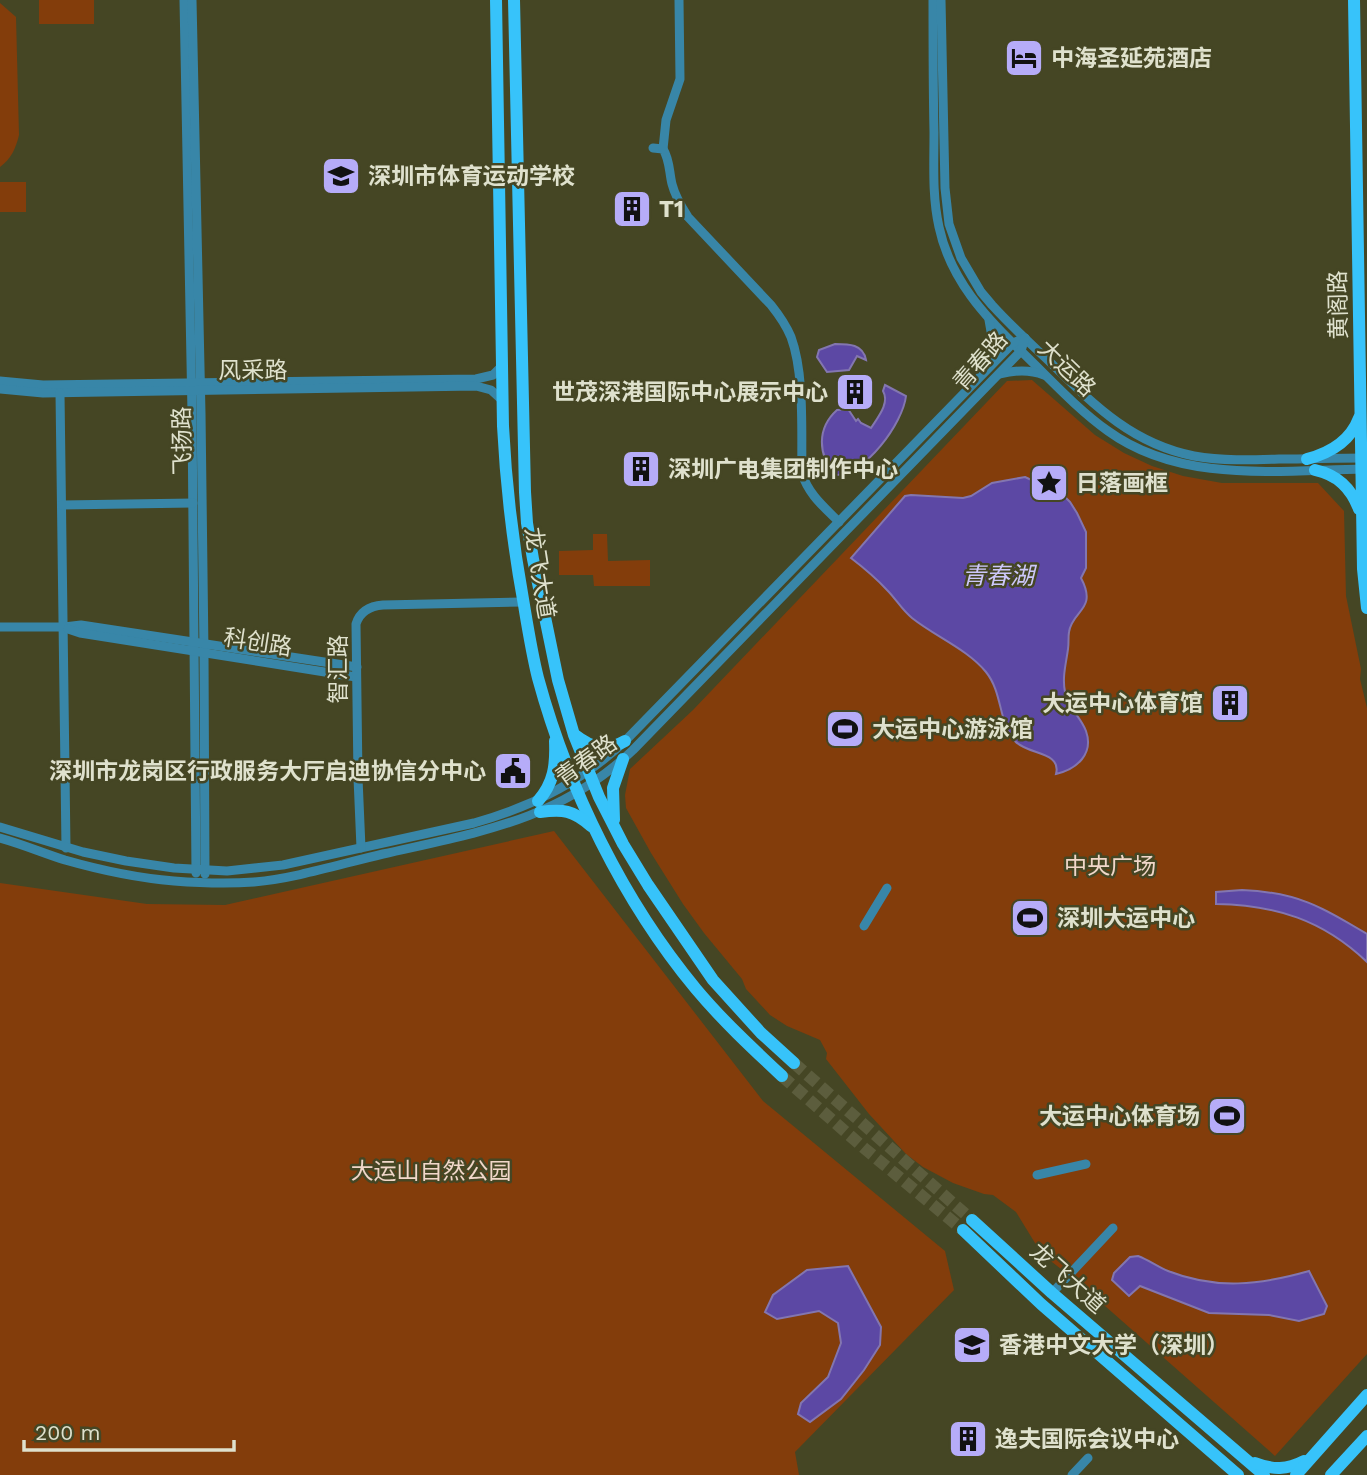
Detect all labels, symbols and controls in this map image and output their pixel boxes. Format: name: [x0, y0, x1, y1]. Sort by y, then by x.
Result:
hotel icon: 中海圣延苑酒店: [1003, 37, 1045, 79]
place label: 中海圣延苑酒店: [1051, 45, 1212, 72]
school or university icon: 深圳市体育运动学校: [320, 155, 362, 197]
place label: 深圳市体育运动学校: [368, 163, 575, 190]
building icon: T1: [611, 188, 653, 230]
place label: T1: [659, 196, 684, 223]
street label: 黄阁路: [1324, 270, 1353, 340]
street label: 青春路: [948, 326, 1013, 396]
street label: 大运路: [1032, 335, 1101, 402]
street label: 风采路: [219, 357, 288, 384]
building icon: 世茂深港国际中心展示中心: [834, 371, 876, 413]
place label: 世茂深港国际中心展示中心: [552, 379, 828, 406]
street label: 飞扬路: [168, 406, 197, 476]
building icon: 深圳广电集团制作中心: [620, 448, 662, 490]
place label: 深圳广电集团制作中心: [668, 456, 898, 483]
place icon: 日落画框: [1028, 462, 1070, 504]
place label: 日落画框: [1076, 470, 1168, 497]
street label: 龙飞大道: [519, 526, 560, 621]
water label: 青春湖: [962, 562, 1038, 590]
street label: 科创路: [222, 624, 294, 661]
street label: 智汇路: [325, 635, 352, 704]
building icon: 大运中心体育馆: [1209, 682, 1251, 724]
place label: 大运中心体育馆: [1042, 690, 1203, 717]
sports icon: 大运中心游泳馆: [824, 708, 866, 750]
place label: 大运中心游泳馆: [872, 716, 1033, 743]
street label: 青春路: [550, 729, 622, 792]
public building icon: 深圳市龙岗区行政服务大厅启迪协信分中心: [492, 750, 534, 792]
place label: 深圳市龙岗区行政服务大厅启迪协信分中心: [49, 758, 486, 785]
park label: 中央广场: [1064, 853, 1156, 880]
sports icon: 深圳大运中心: [1009, 897, 1051, 939]
place label: 深圳大运中心: [1057, 905, 1195, 932]
sports icon: 大运中心体育场: [1206, 1095, 1248, 1137]
place label: 大运中心体育场: [1039, 1103, 1200, 1130]
park label: 大运山自然公园: [351, 1158, 512, 1185]
street label: 龙飞大道: [1024, 1238, 1111, 1319]
school or university icon: 香港中文大学（深圳）: [951, 1324, 993, 1366]
place label: 香港中文大学（深圳）: [999, 1332, 1229, 1359]
scale bar: [24, 1408, 234, 1452]
building icon: 逸夫国际会议中心: [947, 1418, 989, 1460]
text: 200 m: [35, 1420, 101, 1445]
place label: 逸夫国际会议中心: [995, 1426, 1179, 1453]

